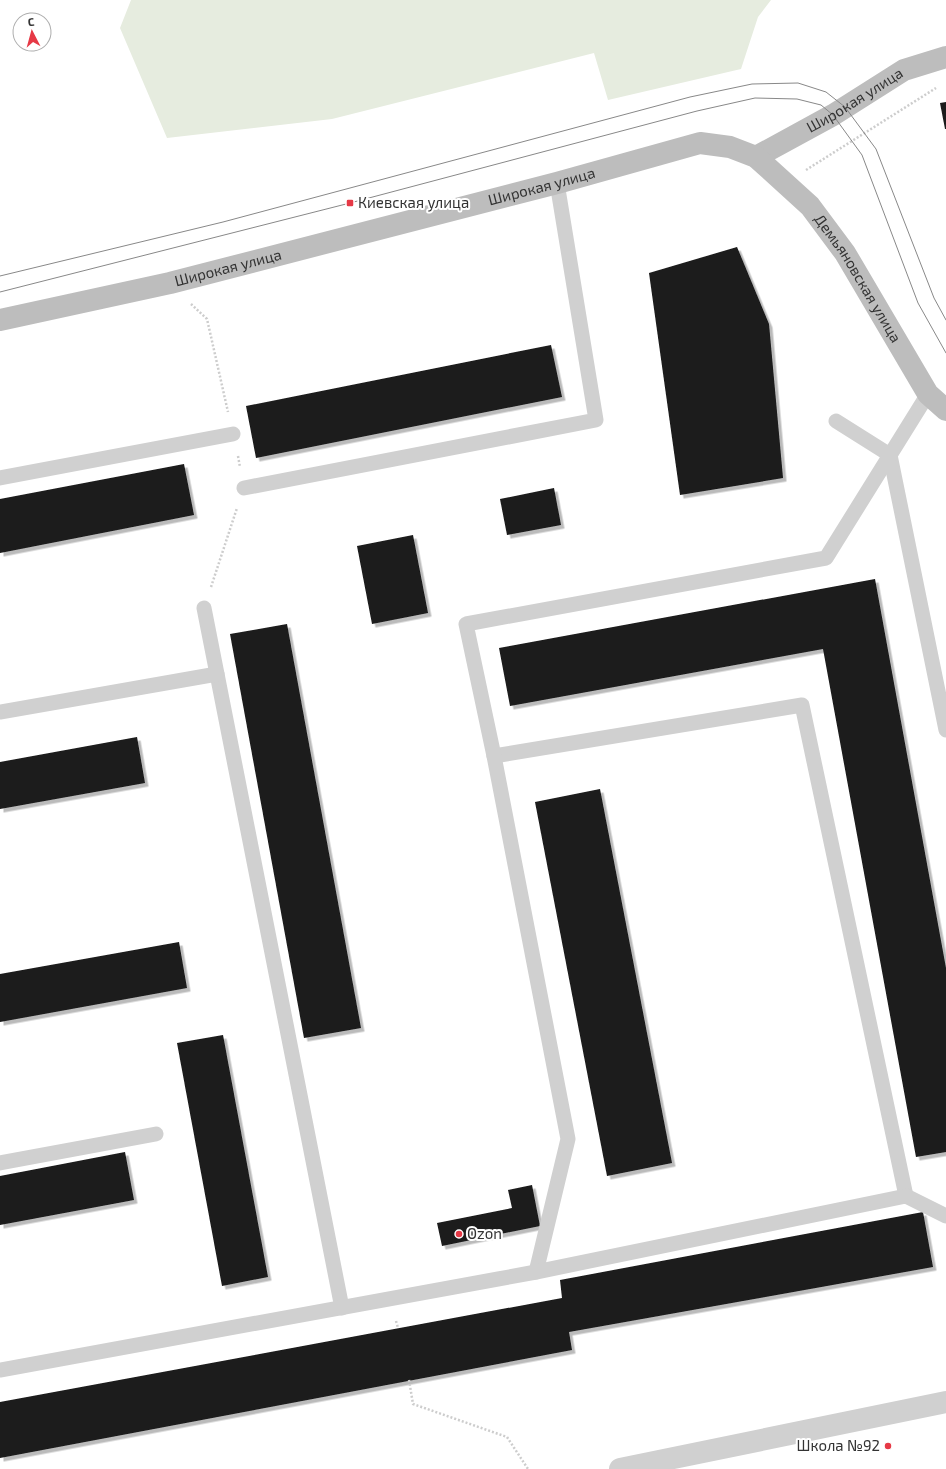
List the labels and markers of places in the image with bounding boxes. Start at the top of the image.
place label: Киевская улица [358,193,469,212]
marker: Киевская улица [345,198,355,208]
place label: Ozon [467,1224,502,1242]
marker: Ozon [454,1229,464,1239]
place label: Школа №92 [797,1436,880,1454]
marker: Школа №92 [883,1441,893,1451]

